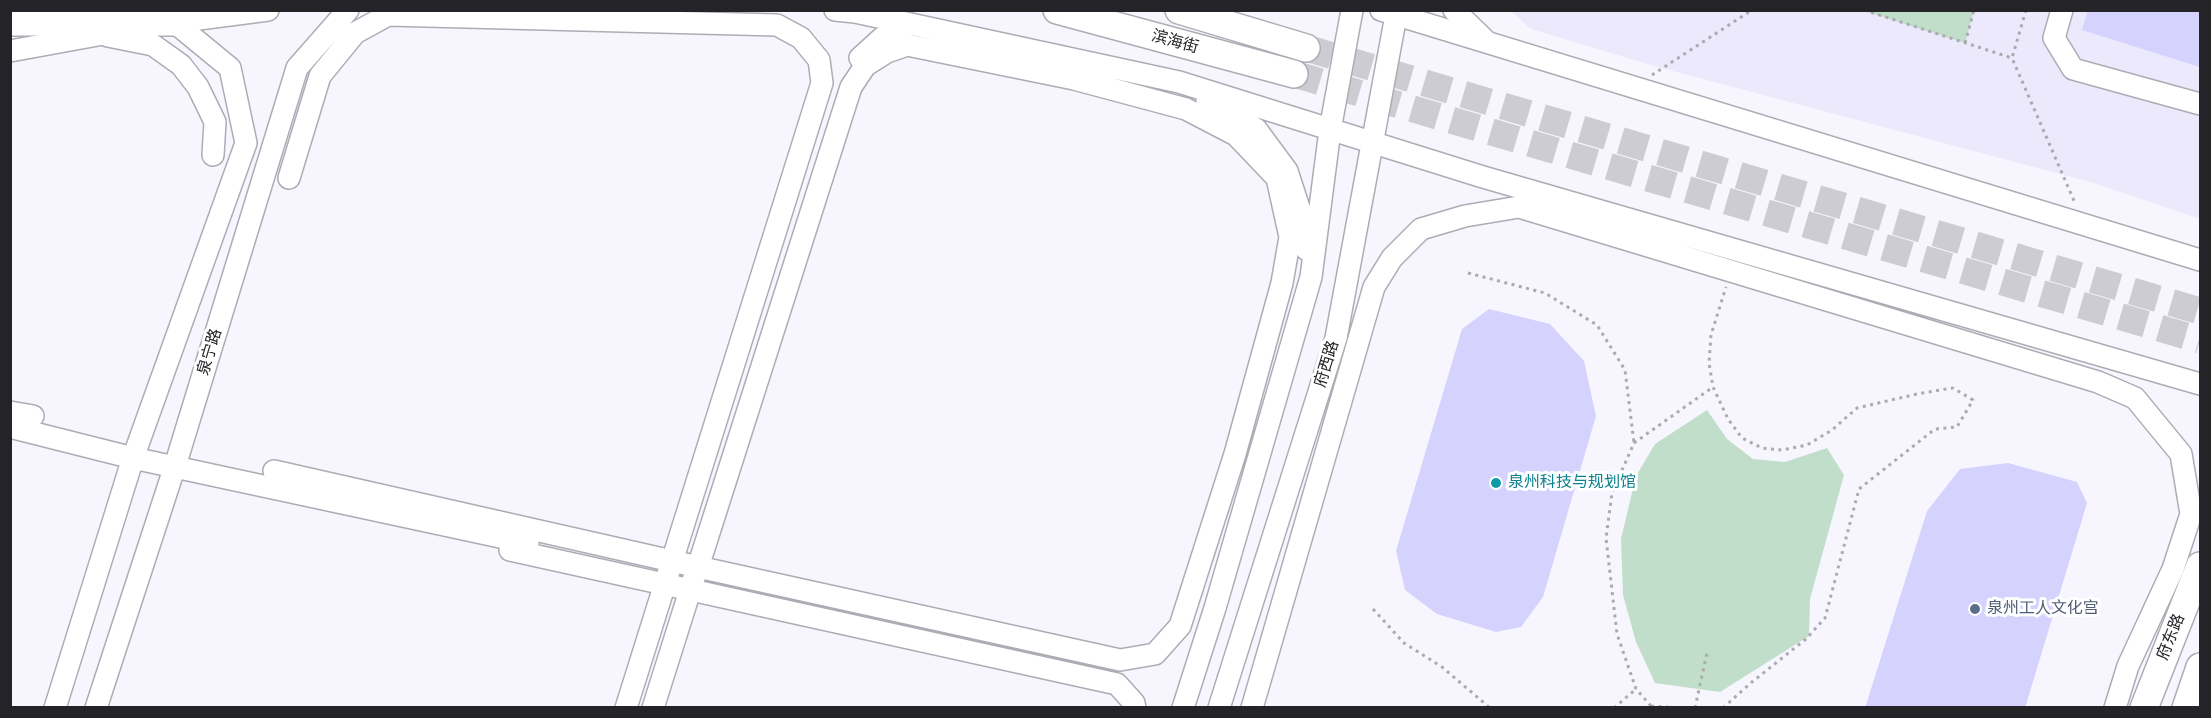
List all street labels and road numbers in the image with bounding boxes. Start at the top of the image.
street label: 滨海街 [1149,27,1201,57]
street label: 泉宁路 [194,326,226,378]
street label: 府西路 [1311,338,1343,390]
street label: 府东路 [2153,611,2189,663]

